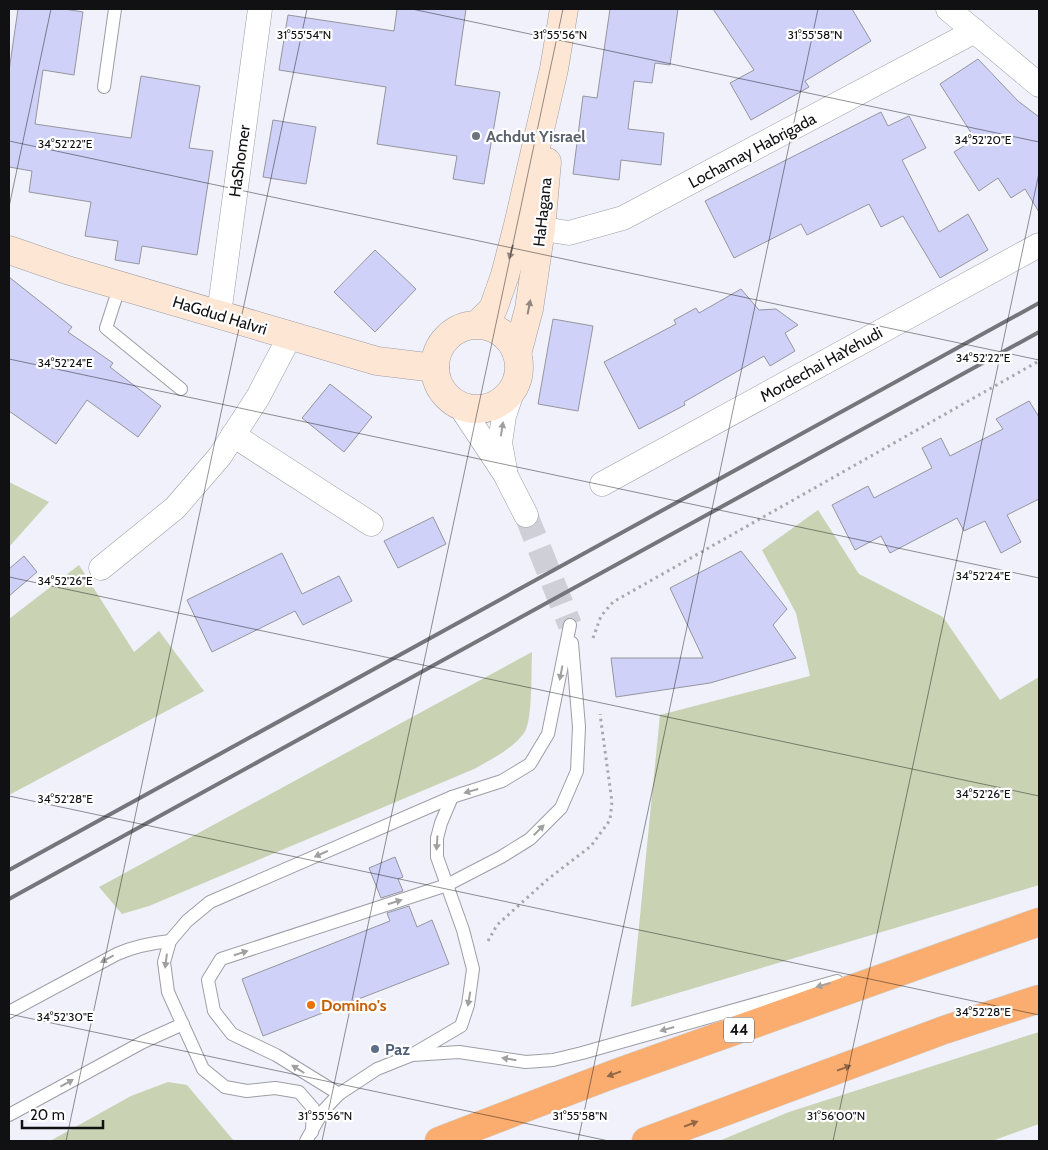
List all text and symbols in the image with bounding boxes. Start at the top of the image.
text: 31°55'54"N [277,27,331,42]
text: 31°55'56"N [533,27,587,42]
text: 31°55'58"N [787,27,843,42]
street label: Lochamay Habrigada [685,109,820,192]
street label: HaShomer [225,123,254,198]
place label: Achdut Yisrael [486,127,586,146]
marker: Achdut Yisrael [470,130,482,142]
text: 34°52'20"E [955,132,1012,147]
text: 34°52'22"E [38,136,93,151]
street label: HaHagana [529,176,556,248]
one-way arrow [507,245,515,260]
street label: HaGdud HaIvri [170,292,269,339]
one-way arrow [525,299,533,314]
street label: Mordechai HaYehudi [757,323,886,406]
text: 34°52'22"E [956,350,1011,365]
text: 34°52'24"E [37,355,93,370]
one-way arrow [499,421,507,437]
text: 34°52'24"E [955,568,1011,583]
text: 34°52'26"E [37,573,93,588]
one-way arrow [557,666,565,682]
text: 34°52'26"E [955,786,1011,801]
one-way arrow [463,788,478,796]
text: 34°52'28"E [37,791,93,806]
one-way arrow [533,824,545,836]
one-way arrow [433,835,441,851]
one-way arrow [314,850,328,858]
one-way arrow [388,898,403,906]
one-way arrow [233,948,248,956]
one-way arrow [162,953,170,969]
one-way arrow [100,955,114,963]
one-way arrow [816,981,831,989]
one-way arrow [464,992,472,1008]
place label: Domino's [321,996,387,1015]
marker: Domino's [305,999,317,1011]
text: 34°52'28"E [955,1004,1011,1019]
text: 34°52'30"E [36,1009,94,1024]
road number: 44 [724,1018,754,1042]
one-way arrow [659,1026,674,1034]
place label: Paz [385,1040,410,1059]
marker: Paz [369,1043,381,1055]
one-way arrow [501,1055,517,1063]
one-way arrow [291,1064,304,1073]
one-way arrow [836,1064,851,1071]
one-way arrow [607,1071,622,1078]
one-way arrow [60,1079,74,1087]
scale bar [22,1098,104,1130]
text: 20 m [30,1106,65,1124]
text: 31°55'56"N [298,1108,352,1123]
text: 31°55'58"N [552,1108,608,1123]
text: 31°56'00"N [807,1108,865,1123]
one-way arrow [684,1120,699,1128]

